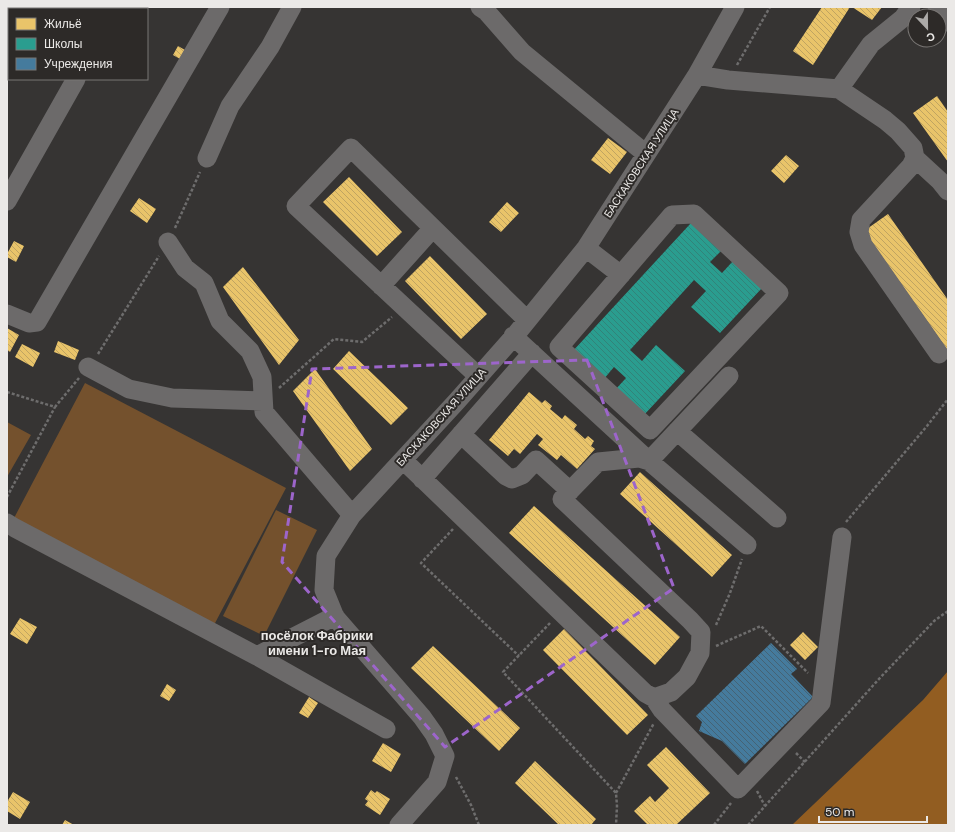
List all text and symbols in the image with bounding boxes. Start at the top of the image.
legend [8,8,148,80]
north arrow [907,8,947,48]
text: Жильё [44,16,82,32]
text: С [924,29,937,45]
text: Школы [44,36,82,52]
text: Учреждения [44,56,113,72]
street label: БАСКАКОВСКАЯ УЛИЦА [600,105,682,220]
street label: БАСКАКОВСКАЯ УЛИЦА [393,365,489,469]
district label: посёлок Фабрики имени 1-го Мая [261,627,373,659]
scale bar [819,798,927,824]
text: 50 m [825,804,854,820]

